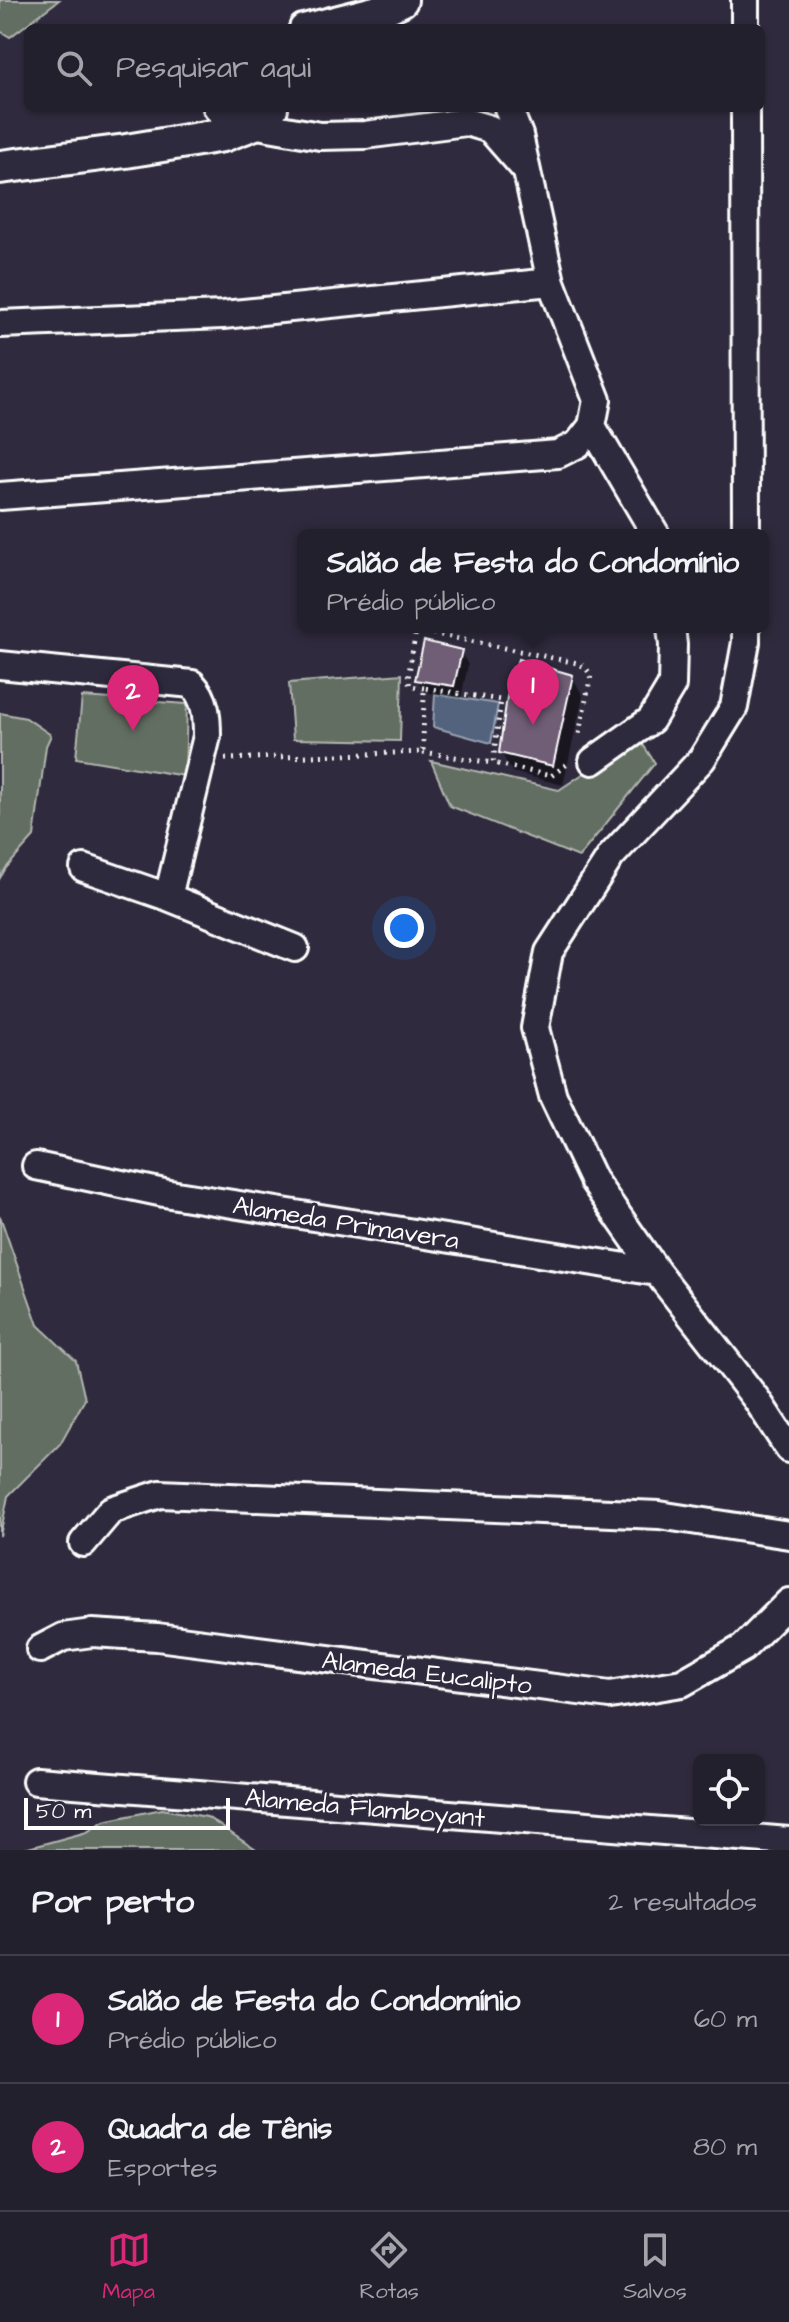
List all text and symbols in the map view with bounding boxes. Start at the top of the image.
search box [24,24,765,112]
icon: search [52,46,96,90]
text: Pesquisar aqui [116,47,311,89]
popup [297,529,769,633]
text: Salão de Festa do Condomínio [327,542,739,584]
text: Prédio público [327,584,495,620]
pin: 1 [507,659,559,725]
pin: 2 [107,665,159,731]
your location [384,908,424,948]
street label: Alameda Primavera [230,1187,462,1259]
street label: Alameda Eucalipto [320,1642,534,1704]
map controls [693,1754,765,1826]
button: locate [693,1754,765,1826]
street label: Alameda Flamboyant [243,1780,487,1838]
scale bar [24,1794,230,1830]
text: 50 m [36,1796,91,1827]
text: Por perto [32,1878,194,1926]
text: 2 resultados [608,1884,757,1920]
text: Salão de Festa do Condomínio [108,1980,520,2022]
text: 1 [56,2001,60,2037]
text: 60 m [694,2001,757,2037]
text: Prédio público [108,2022,277,2058]
text: Quadra de Tênis [108,2108,332,2150]
text: 2 [51,2129,65,2165]
text: 80 m [693,2129,757,2165]
text: Esportes [108,2150,218,2186]
tab: Mapa [102,2228,155,2307]
tab: Rotas [360,2228,419,2307]
tab: Salvos [623,2228,687,2307]

